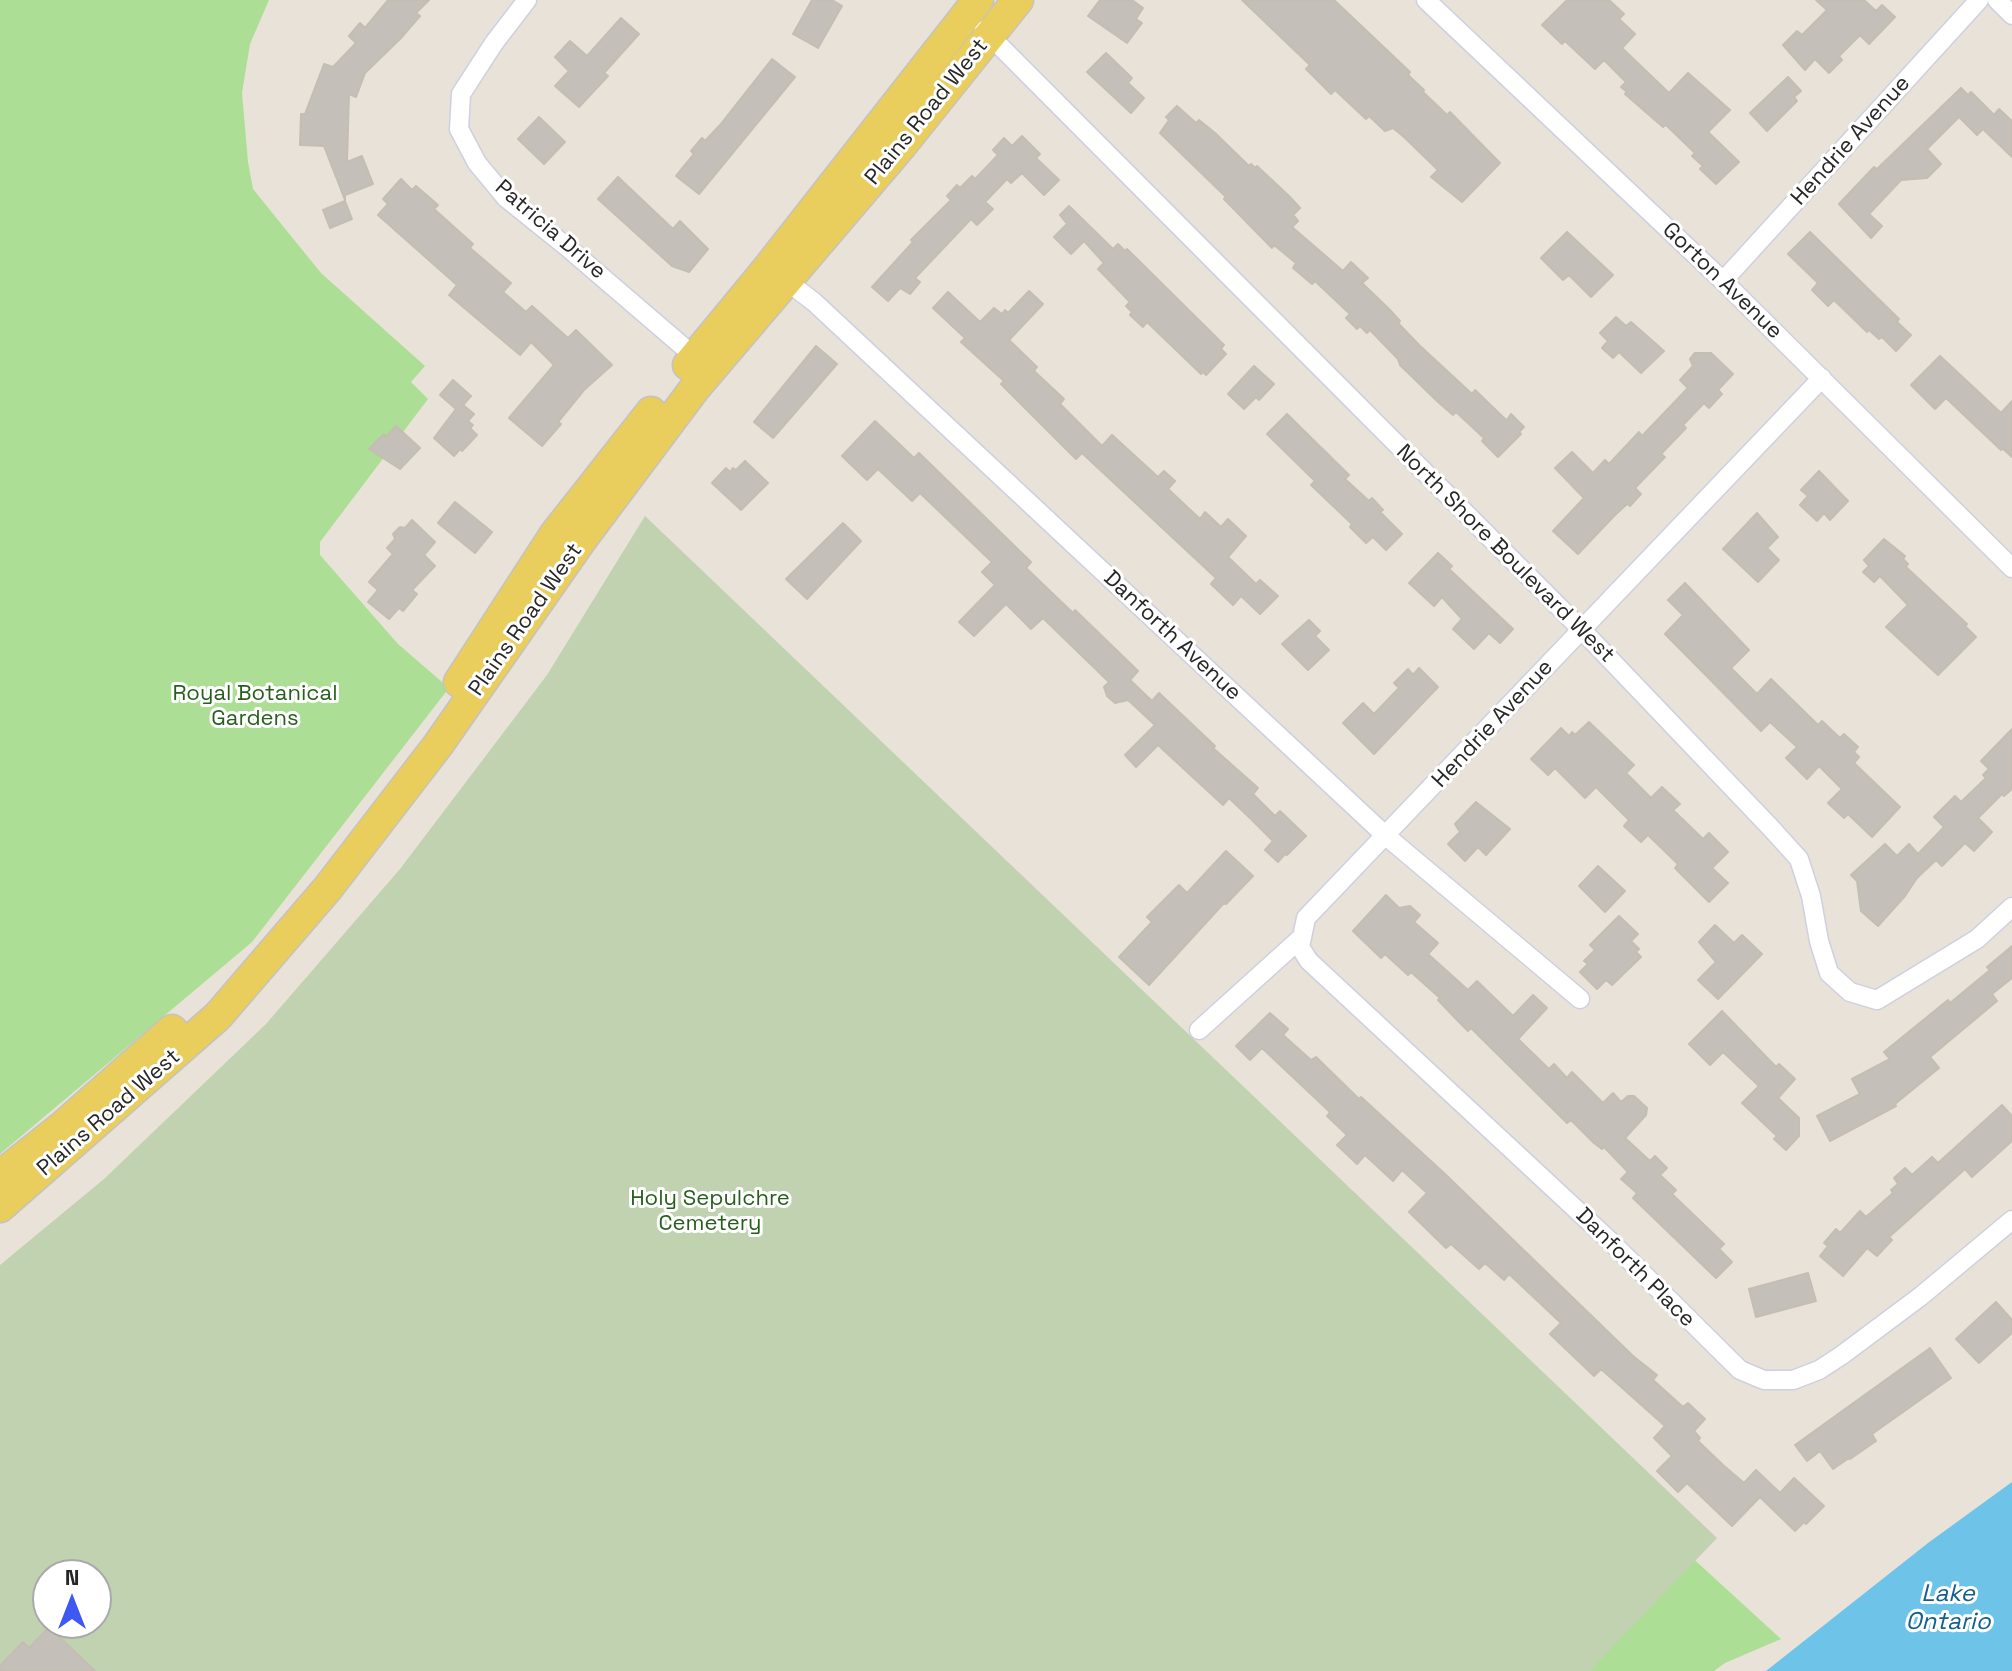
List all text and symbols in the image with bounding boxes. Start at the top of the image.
street label: Plains Road West [860,34,994,190]
street label: Hendrie Avenue [1786,71,1916,211]
street label: Patricia Drive [489,175,611,285]
street label: Gorton Avenue [1657,217,1787,345]
street label: North Shore Boulevard West [1390,439,1620,669]
street label: Plains Road West [463,539,589,701]
street label: Danforth Avenue [1098,565,1246,707]
street label: Hendrie Avenue [1427,655,1559,793]
park label: Royal Botanical Gardens [172,681,338,732]
street label: Plains Road West [32,1044,186,1182]
park label: Holy Sepulchre Cemetery [630,1186,790,1238]
street label: Danforth Place [1570,1203,1700,1333]
north arrow [32,1559,112,1639]
text: N [65,1563,79,1591]
water label: Lake Ontario [1906,1580,1990,1636]

